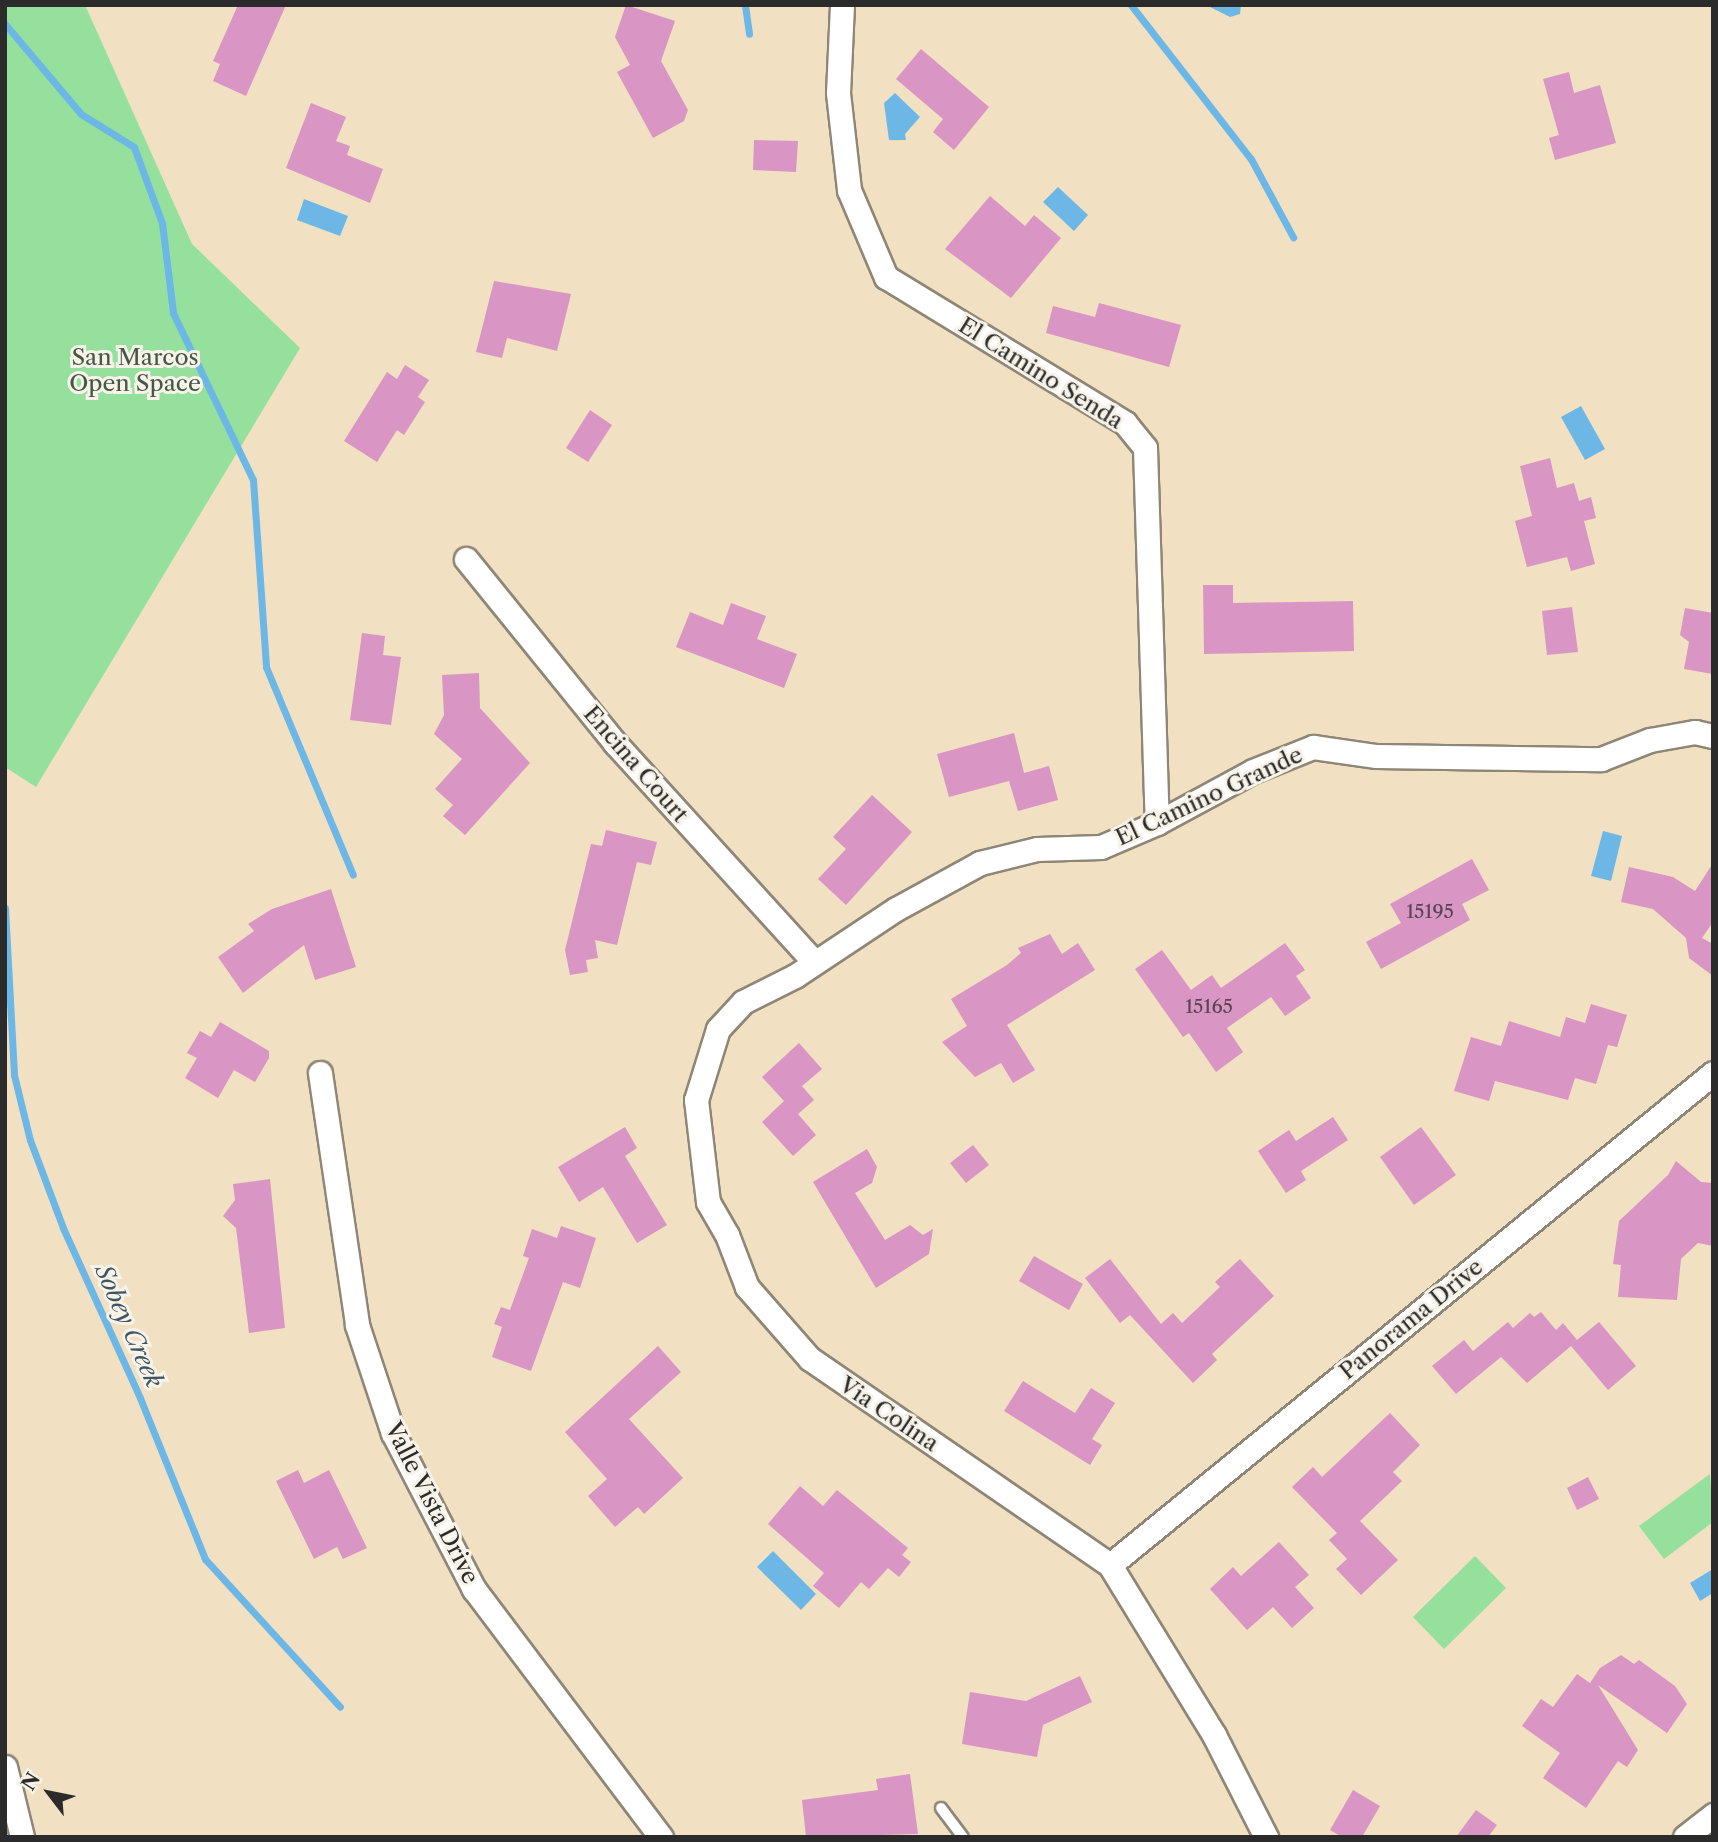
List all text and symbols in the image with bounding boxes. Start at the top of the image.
street label: El Camino Senda [954,311,1128,435]
park label: San Marcos Open Space [69,343,201,397]
street label: Encina Court [578,700,694,828]
street label: El Camino Grande [1111,741,1307,851]
house number: 15195 [1406,901,1454,923]
house number: 15165 [1185,996,1233,1018]
street label: Panorama Drive [1334,1253,1488,1385]
water label: Sobey Creek [89,1260,169,1392]
street label: Via Colina [834,1371,944,1457]
street label: Valle Vista Drive [379,1417,485,1589]
north arrow [14,1758,84,1828]
text: N [17,1769,45,1795]

